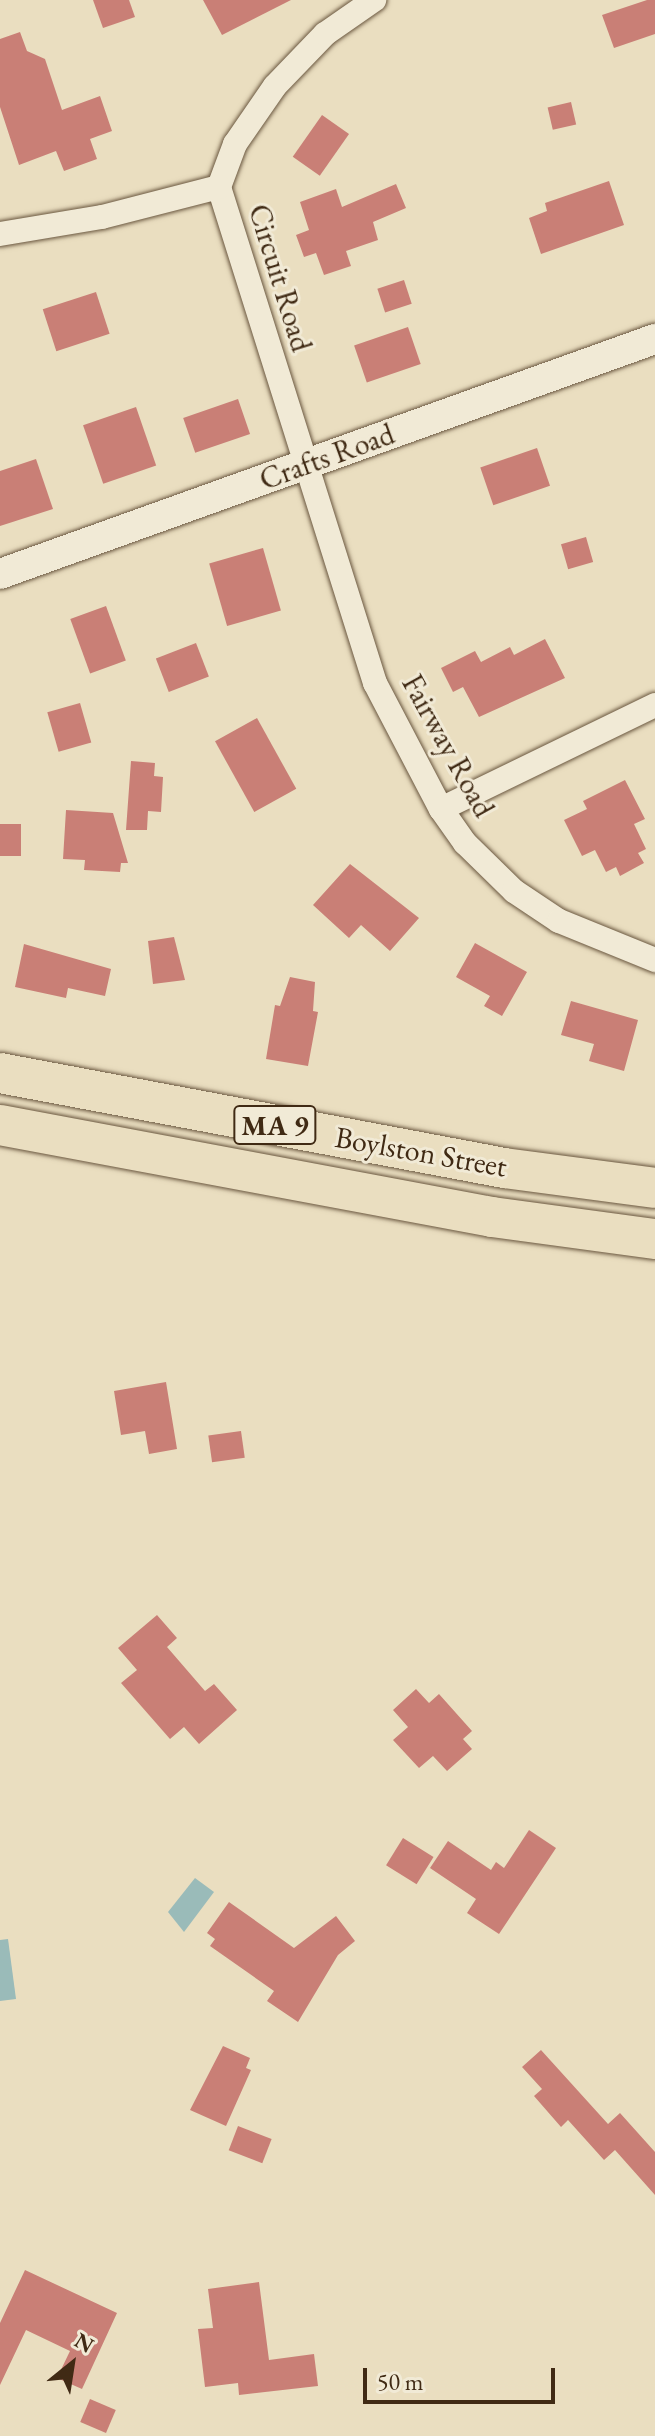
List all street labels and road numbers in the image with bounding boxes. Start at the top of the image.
street label: Circuit Road [241,200,319,356]
street label: Crafts Road [255,416,399,498]
street label: Fairway Road [394,668,502,824]
road number: MA 9 [233,1101,317,1149]
street label: Boylston Street [332,1119,510,1185]

